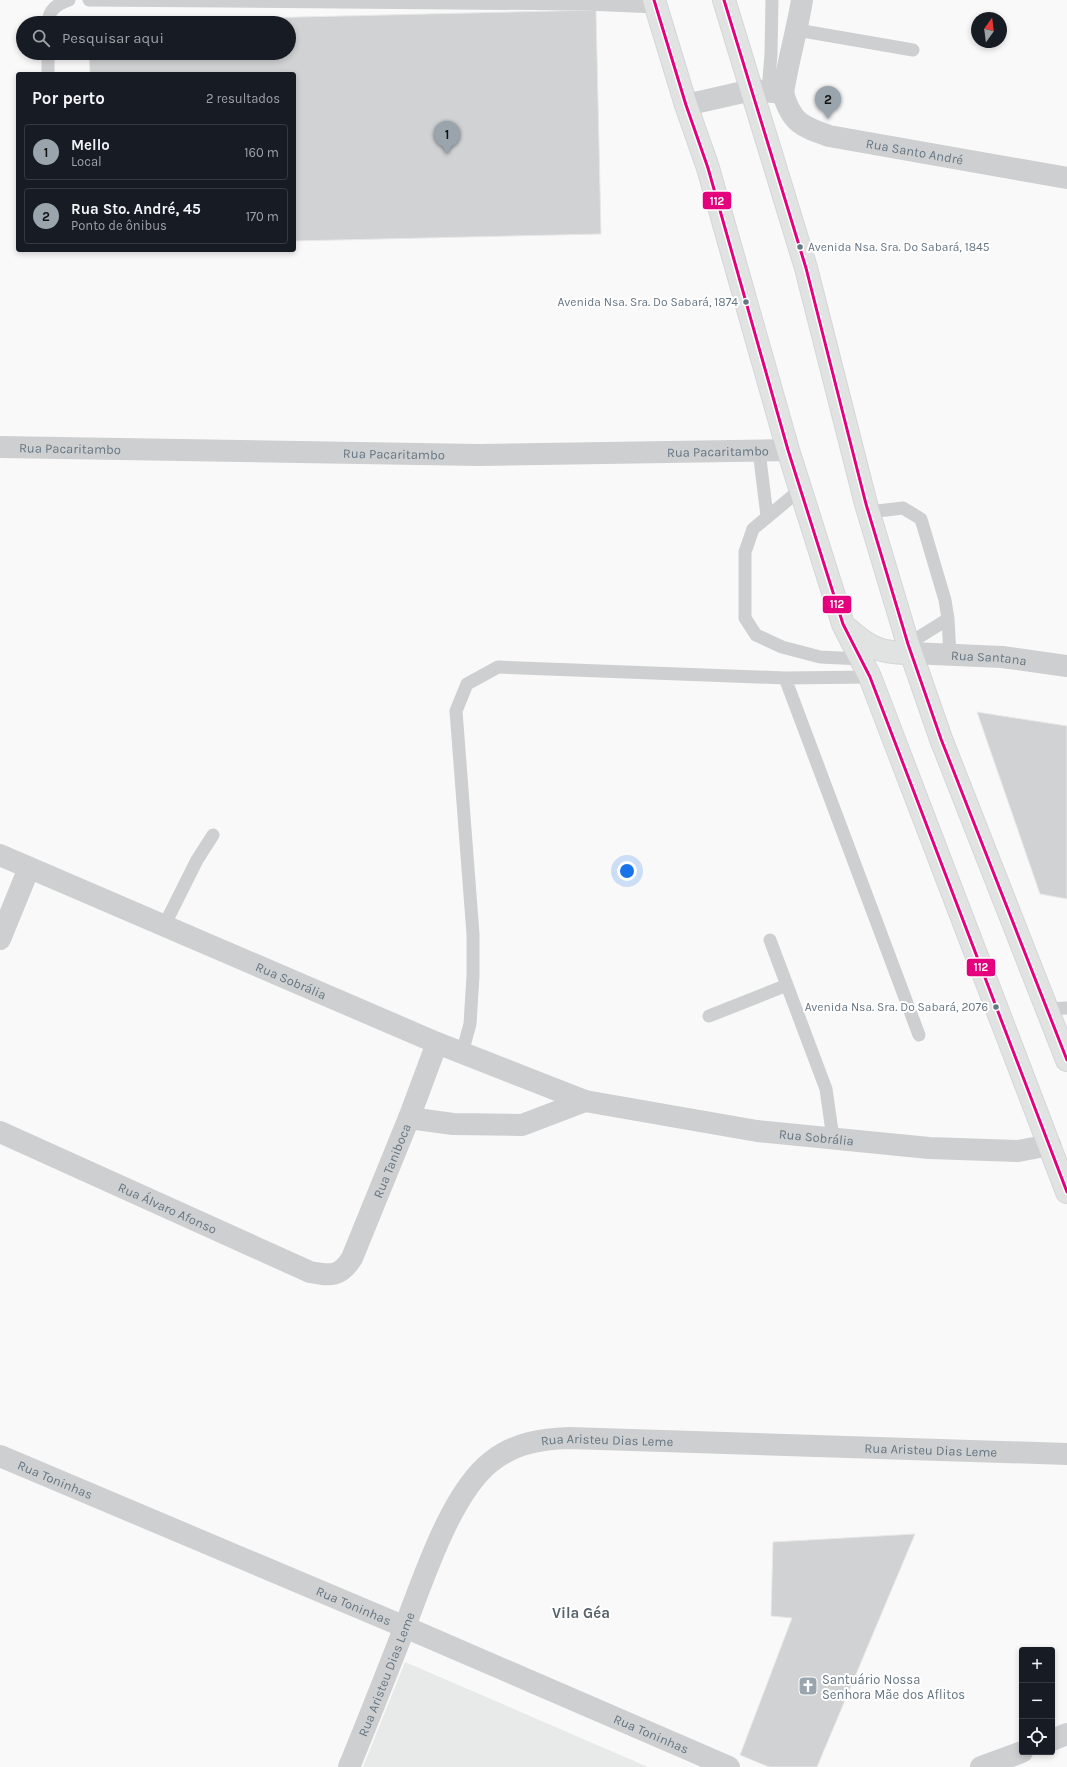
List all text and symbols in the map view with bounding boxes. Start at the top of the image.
north arrow [971,12,1007,48]
search box [16,16,296,60]
icon: search [30,27,52,49]
text: Pesquisar aqui [62,29,164,47]
pin: 2 [815,86,841,119]
text: Por perto [32,88,105,108]
text: 2 resultados [206,91,280,106]
pin: 1 [434,121,460,154]
street label: Rua Santo André [865,135,965,167]
text: Mello [71,136,110,154]
text: 1 [44,145,48,160]
text: 160 m [244,145,279,160]
text: Local [71,154,102,169]
line badge: 112 [702,191,732,210]
text: 112 [710,195,725,208]
text: Rua Sto. André, 45 [71,200,201,218]
text: 2 [42,209,50,224]
text: 170 m [246,209,279,224]
text: Ponto de ônibus [71,218,167,233]
place label: Avenida Nsa. Sra. Do Sabará, 1845 [808,240,990,254]
marker: Avenida Nsa. Sra. Do Sabará, 1845 [795,242,805,252]
place label: Avenida Nsa. Sra. Do Sabará, 1874 [558,295,738,309]
marker: Avenida Nsa. Sra. Do Sabará, 1874 [741,297,751,307]
street label: Rua Pacaritambo [19,440,121,457]
street label: Rua Pacaritambo [667,443,769,459]
street label: Rua Pacaritambo [343,445,445,462]
line badge: 112 [822,595,852,614]
text: 112 [830,598,845,611]
street label: Rua Santana [951,647,1028,668]
your location [617,861,637,881]
street label: Rua Sobrália [254,958,329,1002]
line badge: 112 [966,958,996,977]
text: 112 [974,961,989,974]
place label: Avenida Nsa. Sra. Do Sabará, 2076 [805,1000,988,1014]
marker: Avenida Nsa. Sra. Do Sabará, 2076 [991,1002,1001,1012]
street label: Rua Taniboca [370,1121,414,1200]
street label: Rua Sobrália [778,1126,855,1148]
street label: Rua Álvaro Afonso [116,1179,219,1236]
street label: Rua Aristeu Dias Leme [540,1430,674,1449]
street label: Rua Aristeu Dias Leme [864,1440,998,1459]
street label: Rua Toninhas [15,1457,95,1502]
street label: Rua Toninhas [314,1583,394,1628]
district label: Vila Géa [552,1604,610,1622]
street label: Rua Aristeu Dias Leme [355,1609,417,1739]
map controls [1019,1647,1055,1755]
button: + [1019,1647,1055,1683]
place label: Santuário Nossa Senhora Mãe dos Aflitos [822,1672,965,1702]
church icon: Santuário Nossa Senhora Mãe dos Aflitos [797,1675,819,1697]
button: − [1019,1683,1055,1719]
street label: Rua Toninhas [612,1711,691,1756]
button: locate [1019,1719,1055,1755]

